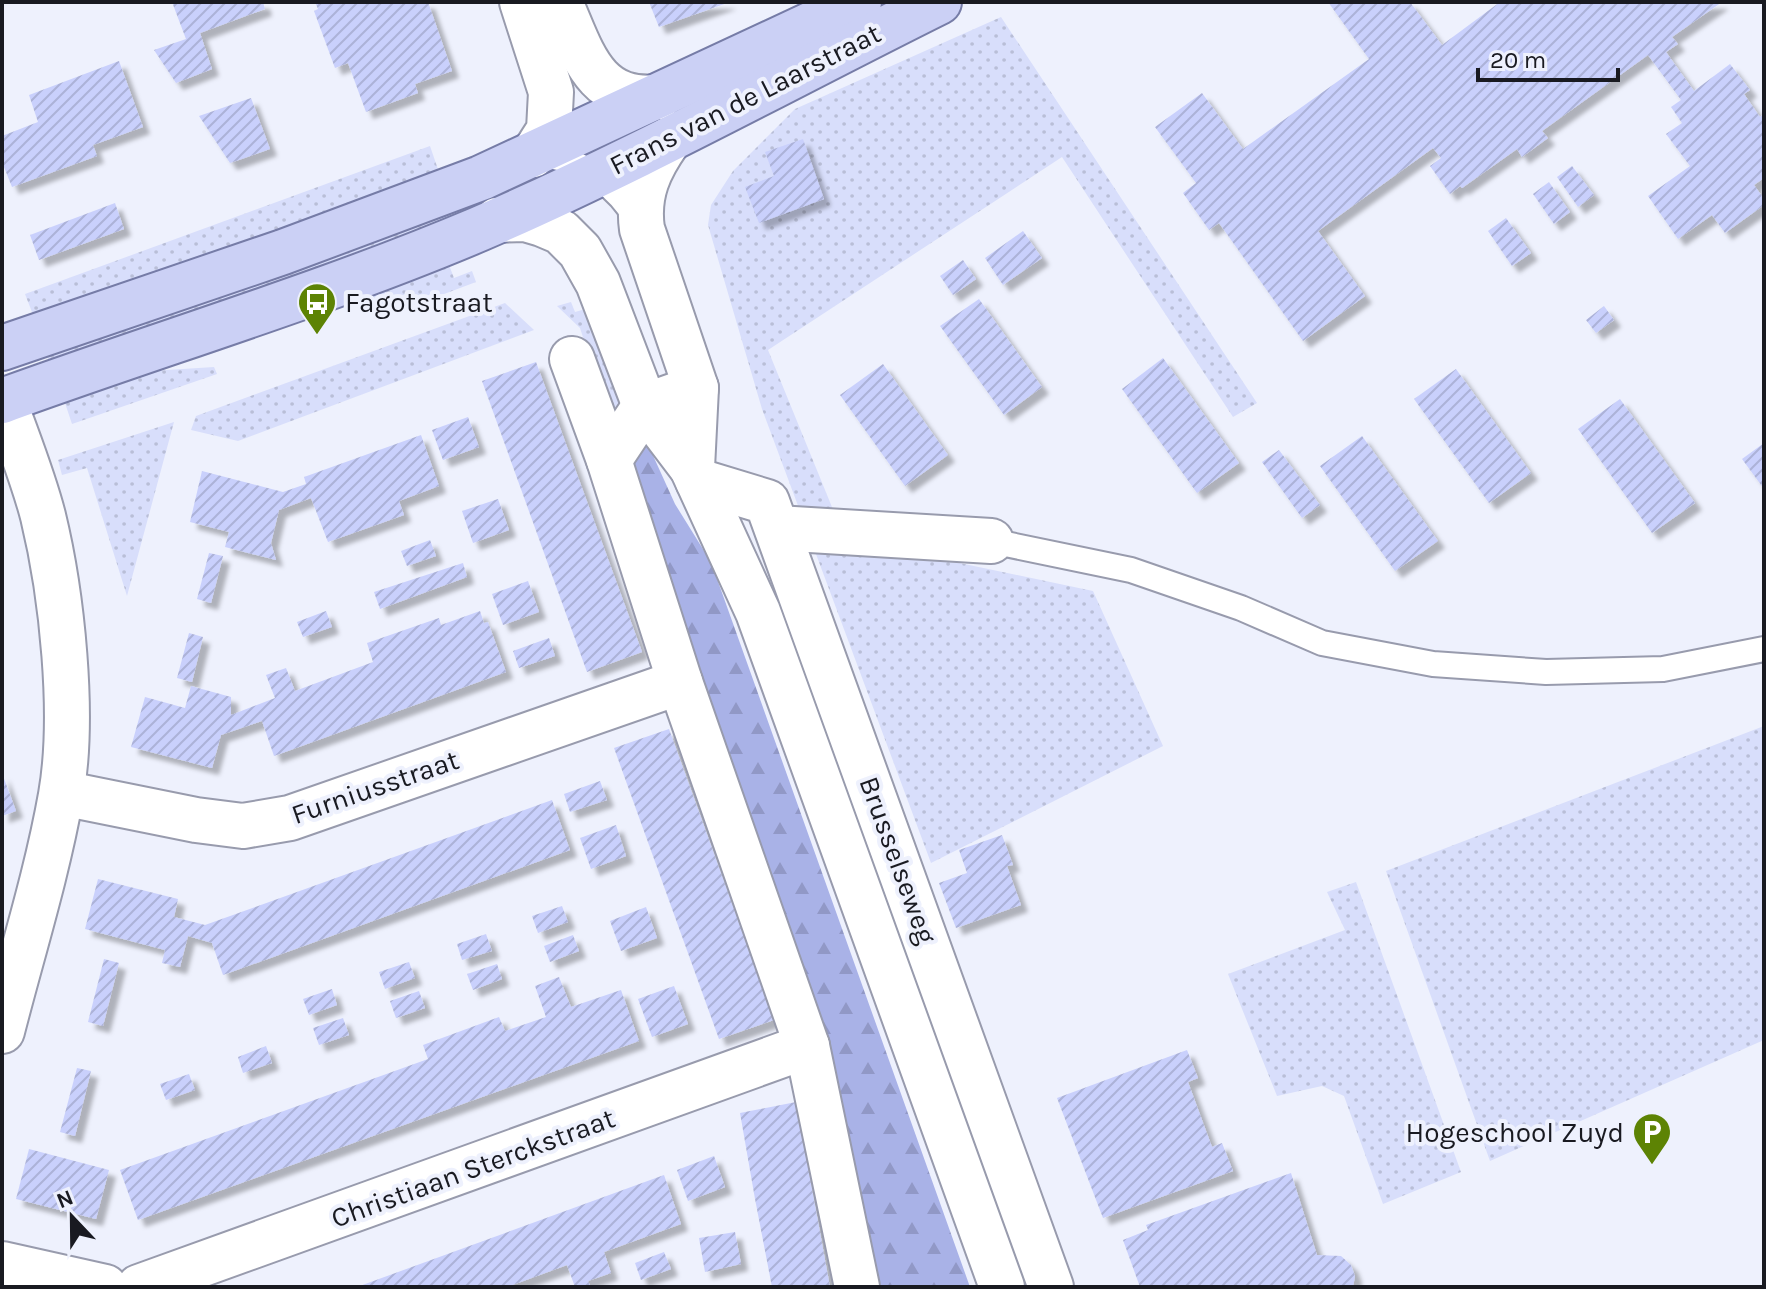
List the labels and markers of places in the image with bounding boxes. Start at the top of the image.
bus stop icon: Fagotstraat [296,281,338,336]
place label: Fagotstraat [345,286,493,319]
parking icon: Hogeschool Zuyd [1631,1111,1673,1166]
place label: Hogeschool Zuyd [1406,1116,1624,1149]

